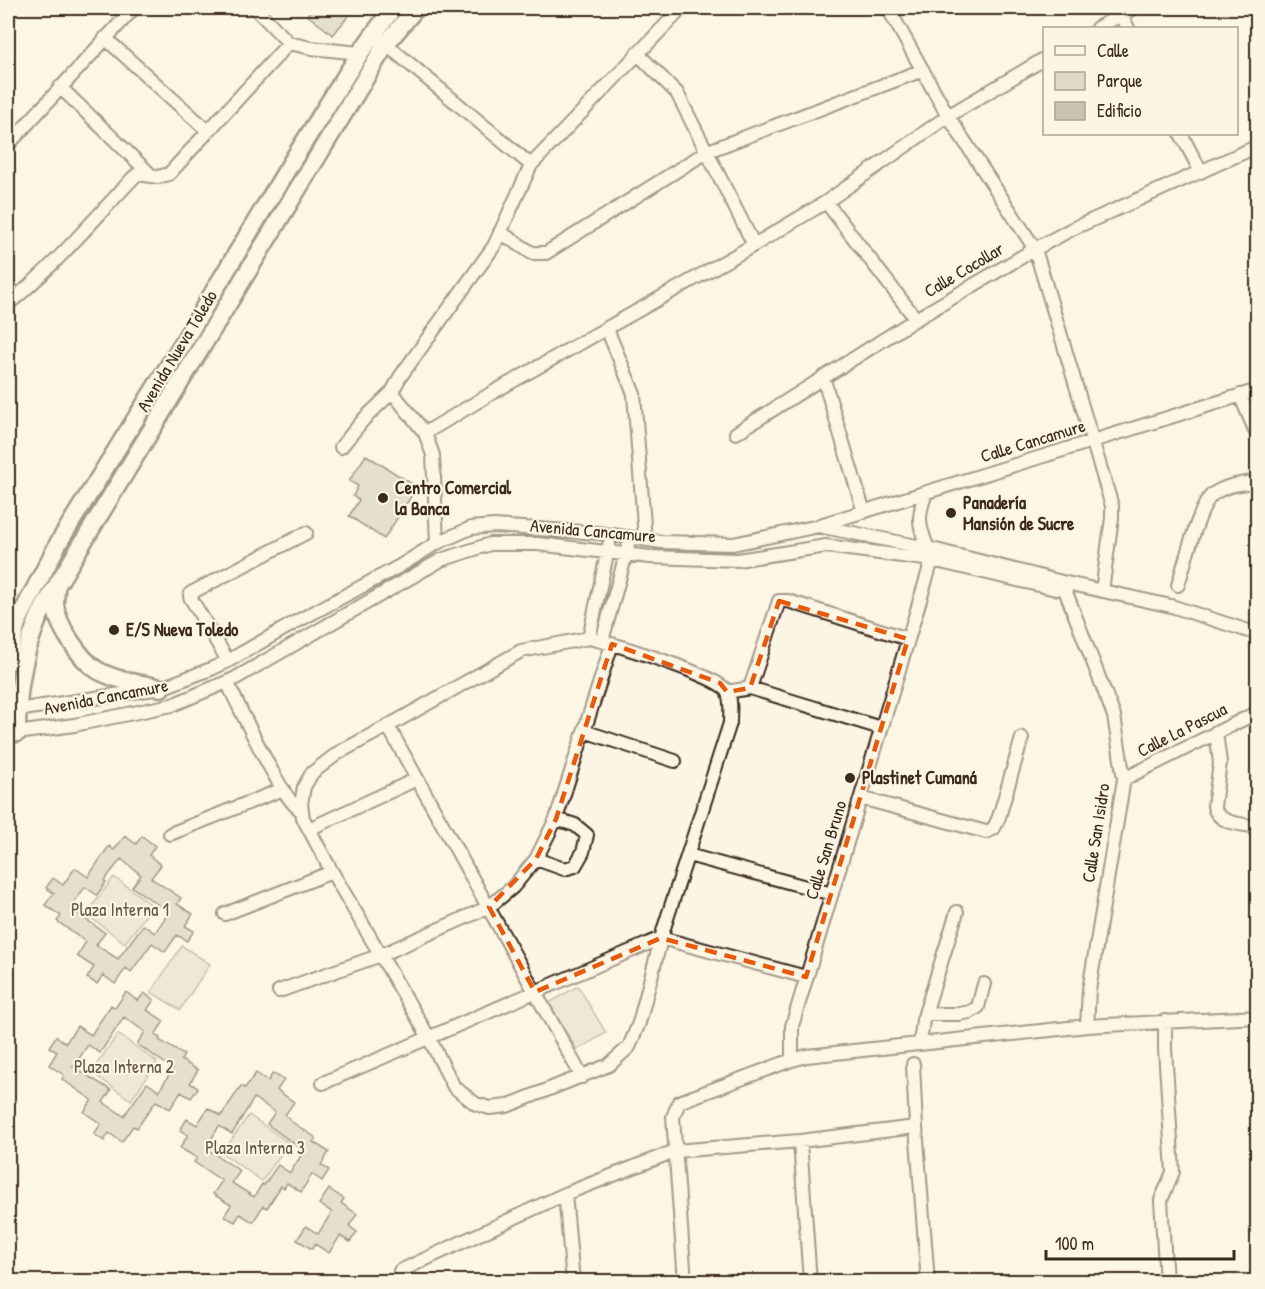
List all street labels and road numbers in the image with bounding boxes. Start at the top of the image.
street label: Calle Cocollar [919,236,1008,303]
street label: Avenida Nueva Toledo [130,285,223,416]
street label: Calle Cancamure [977,413,1088,468]
street label: Avenida Cancamure [529,513,657,548]
street label: Avenida Cancamure [42,672,170,721]
street label: Calle La Pascua [1133,696,1231,763]
street label: Calle San Isidro [1075,782,1116,884]
street label: Calle San Bruno [799,797,852,902]

